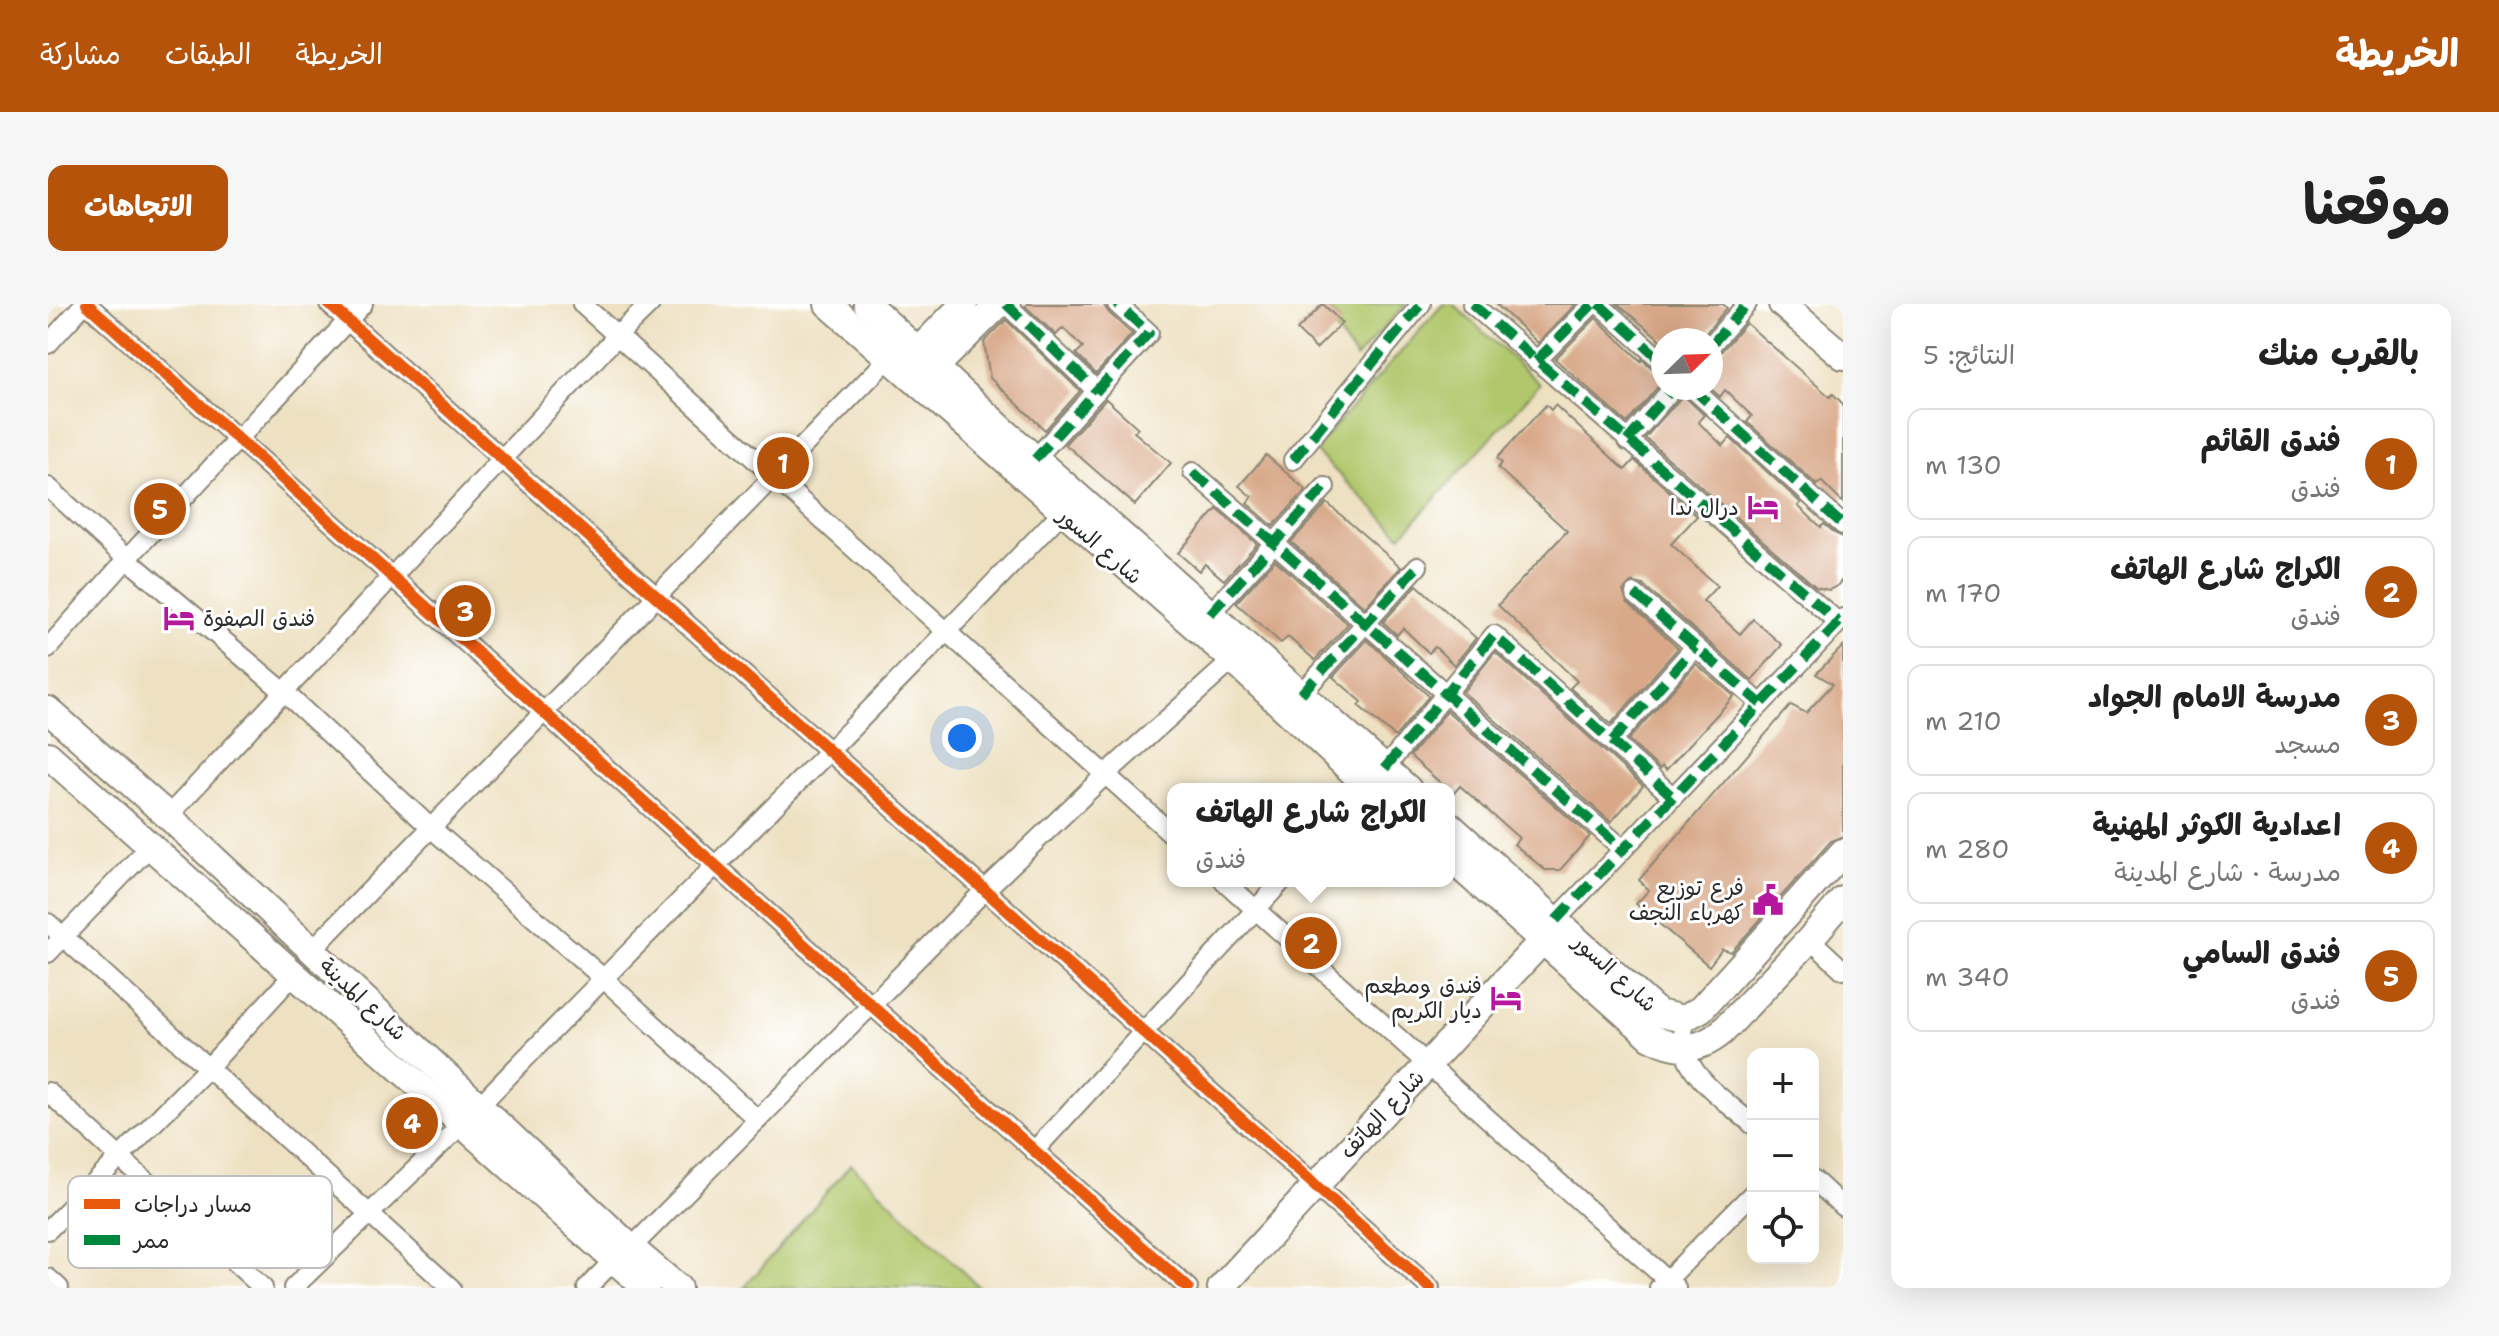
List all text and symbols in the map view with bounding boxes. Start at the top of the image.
text: الخريطة [2335,28,2459,79]
text: مشاركة [40,35,121,73]
text: الطبقات [165,35,251,73]
text: الخريطة [295,35,383,73]
button: الاتجاهات [48,165,228,251]
text: موقعنا [2303,167,2451,242]
north arrow [1651,328,1723,400]
text: بالقرب منك [2258,330,2419,376]
text: النتائج: 5 [1923,337,2015,372]
text: فندق القائم [2201,420,2341,461]
pin: 1 [757,433,809,493]
text: 130 m [1925,447,2002,482]
text: 1 [2385,447,2397,482]
text: فندق [2290,470,2341,505]
pin: 5 [134,479,186,539]
hotel icon: درال ندا [1746,490,1780,524]
place label: درال ندا [1670,493,1739,522]
street label: شارع السور [1049,500,1148,592]
text: الكراج شارع الهاتف [2110,548,2341,589]
text: 170 m [1925,575,2002,610]
text: 2 [2382,575,2400,610]
pin: 3 [439,581,491,641]
text: فندق [2290,598,2341,633]
hotel icon: فندق الصفوة [162,601,196,635]
place label: فندق الصفوة [203,604,315,633]
text: مدرسة الامام الجواد [2088,676,2341,717]
text: 210 m [1925,703,2002,738]
text: 3 [2382,703,2400,738]
your location [942,718,982,758]
text: مسجد [2274,726,2341,761]
popup [1167,783,1455,887]
text: الكراج شارع الهاتف [1196,791,1426,832]
text: اعدادية الكوثر المهنية [2092,804,2341,845]
text: 280 m [1925,831,2010,866]
text: 4 [2382,831,2400,866]
text: فندق [1196,841,1246,876]
text: مدرسة · شارع المدينة [2114,854,2341,889]
place label: فرع توزيع كهرباء النجف [1629,873,1744,927]
public building icon: فرع توزيع كهرباء النجف [1751,883,1785,917]
pin: 2 [1285,913,1337,973]
street label: شارع السور [1565,926,1663,1019]
text: فندق السامي [2182,932,2341,973]
street label: شارع المدينة [312,951,413,1048]
text: 340 m [1925,959,2010,994]
text: 5 [2383,959,2399,994]
place label: فندق ومطعم ديار الكريم [1364,971,1482,1027]
hotel icon: فندق ومطعم ديار الكريم [1489,981,1523,1015]
text: فندق [2290,982,2341,1017]
map controls [1747,1048,1819,1264]
button: + [1747,1048,1819,1120]
street label: شارع الهاتف [1333,1063,1431,1165]
pin: 4 [386,1093,438,1153]
button: − [1747,1120,1819,1192]
legend [68,1176,332,1268]
text: مسار دراجات [134,1190,252,1219]
button: locate [1747,1192,1819,1264]
text: ممر [132,1226,170,1255]

